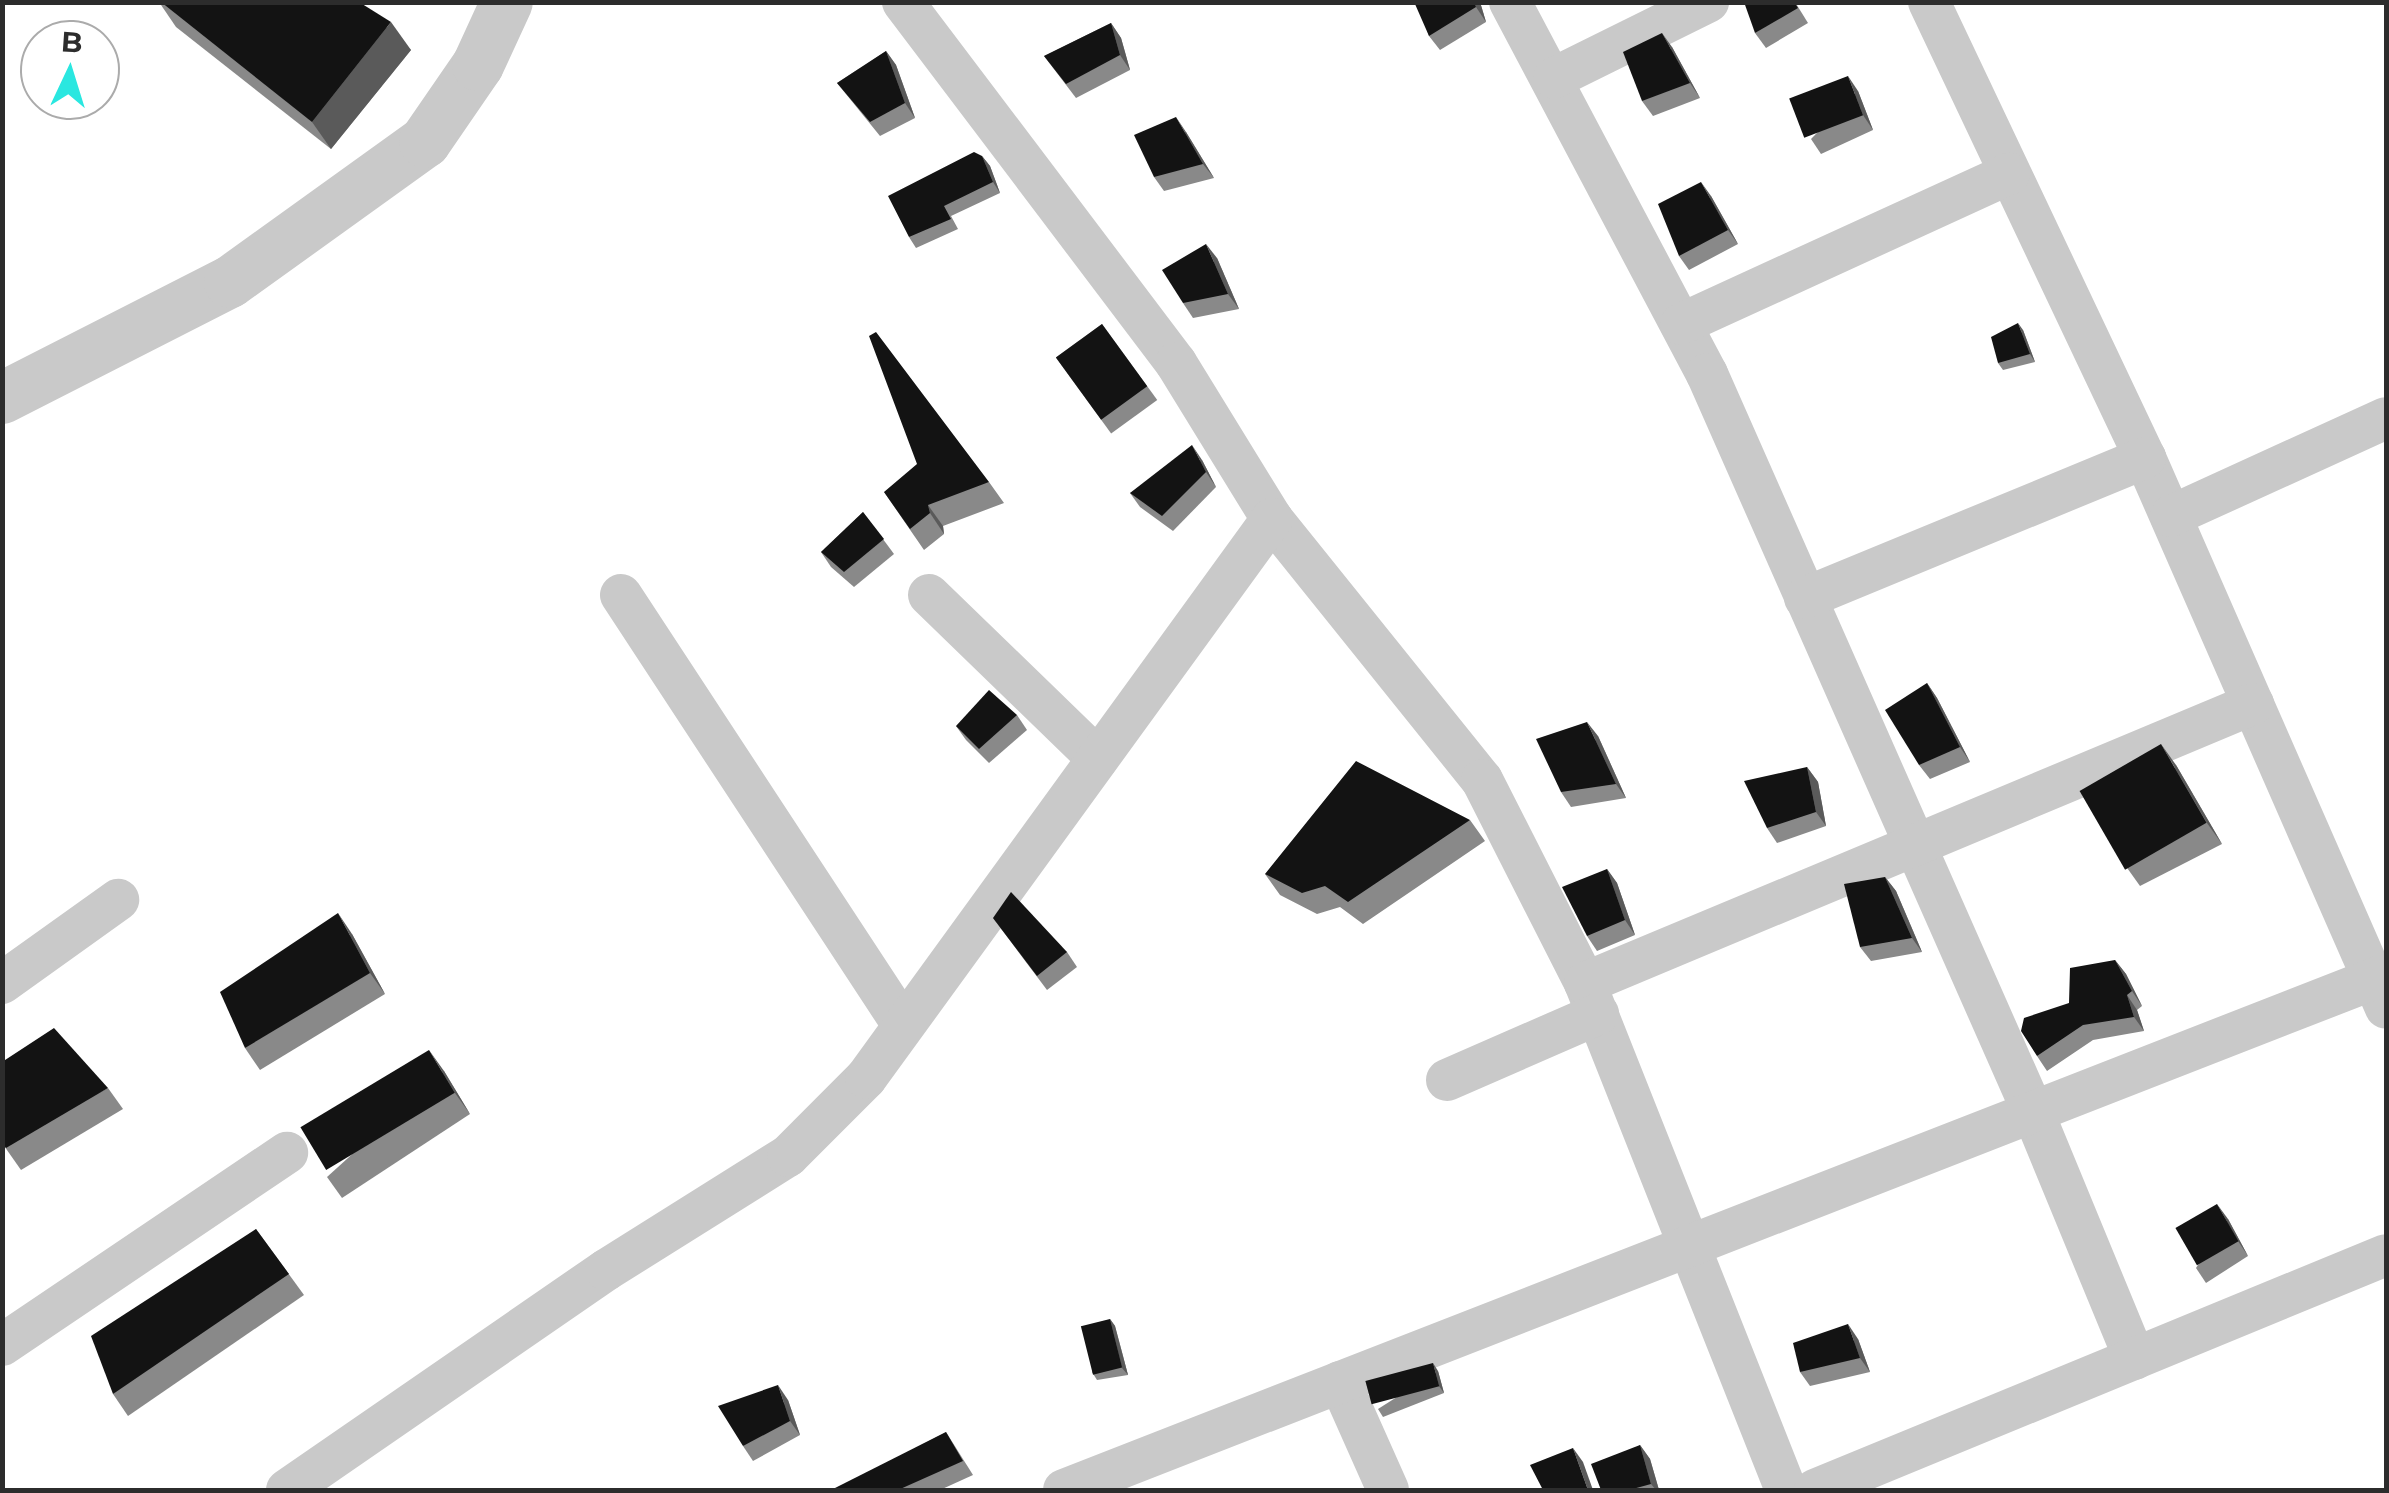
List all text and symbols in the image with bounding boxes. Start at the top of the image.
north arrow [20,20,120,120]
text: B [60,24,84,60]

